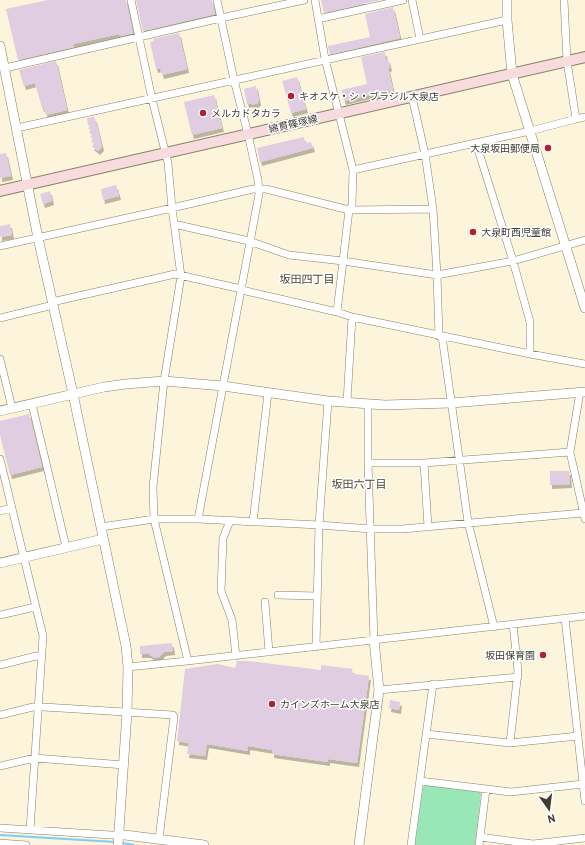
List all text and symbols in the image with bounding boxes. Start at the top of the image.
place label: キオスケ・シ・ブラジル大泉店 [299,90,439,103]
marker: キオスケ・シ・ブラジル大泉店 [286,91,296,101]
place label: メルカドタカラ [211,107,281,120]
marker: メルカドタカラ [198,108,208,118]
street label: 綿貫篠塚線 [267,112,319,136]
place label: 大泉坂田郵便局 [470,142,540,155]
marker: 大泉坂田郵便局 [543,143,553,153]
place label: 大泉町西児童館 [481,226,551,239]
marker: 大泉町西児童館 [468,227,478,237]
district label: 坂田四丁目 [280,272,335,286]
district label: 坂田六丁目 [332,477,387,491]
place label: 坂田保育園 [485,649,535,662]
marker: 坂田保育園 [538,650,548,660]
place label: カインズホーム大泉店 [280,698,380,711]
marker: カインズホーム大泉店 [267,699,277,709]
north arrow [529,789,569,829]
text: N [546,811,557,826]

